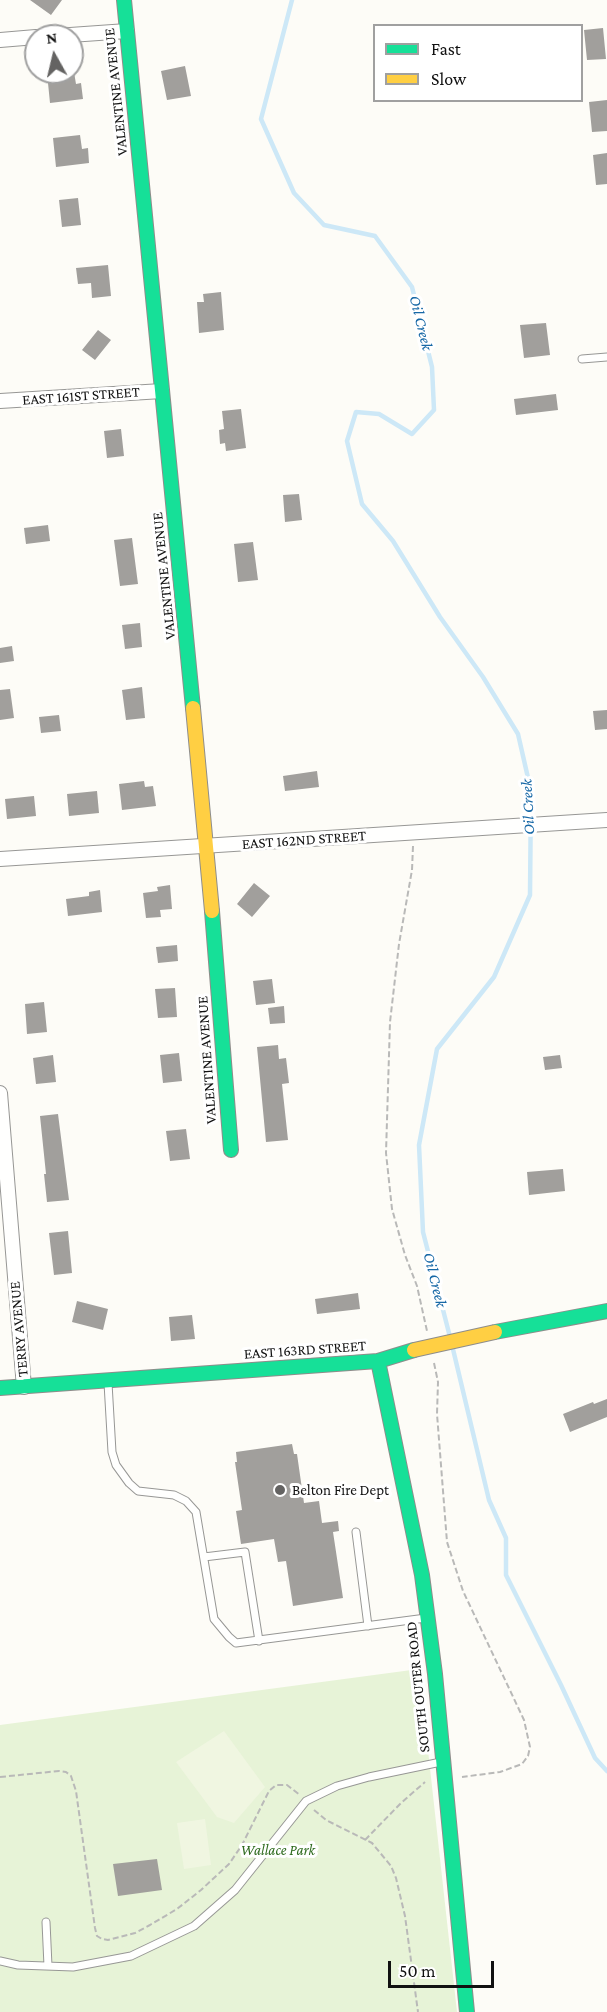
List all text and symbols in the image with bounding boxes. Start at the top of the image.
north arrow [24,24,84,84]
legend [373,24,583,102]
street label: VALENTINE AVENUE [100,27,132,157]
text: N [45,28,58,47]
text: Fast [431,39,461,59]
text: Slow [431,69,466,89]
water label: Oil Creek [405,294,437,352]
street label: EAST 161ST STREET [22,383,140,409]
street label: VALENTINE AVENUE [148,511,180,641]
water label: Oil Creek [517,779,539,835]
street label: EAST 162ND STREET [241,827,367,853]
street label: VALENTINE AVENUE [194,995,220,1125]
water label: Oil Creek [419,1251,451,1309]
street label: TERRY AVENUE [6,1280,32,1378]
street label: EAST 163RD STREET [243,1337,367,1363]
place label: Belton Fire Dept [292,1481,389,1499]
marker: Belton Fire Dept [273,1483,287,1497]
street label: SOUTH OUTER ROAD [402,1621,434,1753]
park label: Wallace Park [241,1841,315,1859]
scale bar [391,1949,498,1987]
text: 50 m [399,1961,436,1981]

